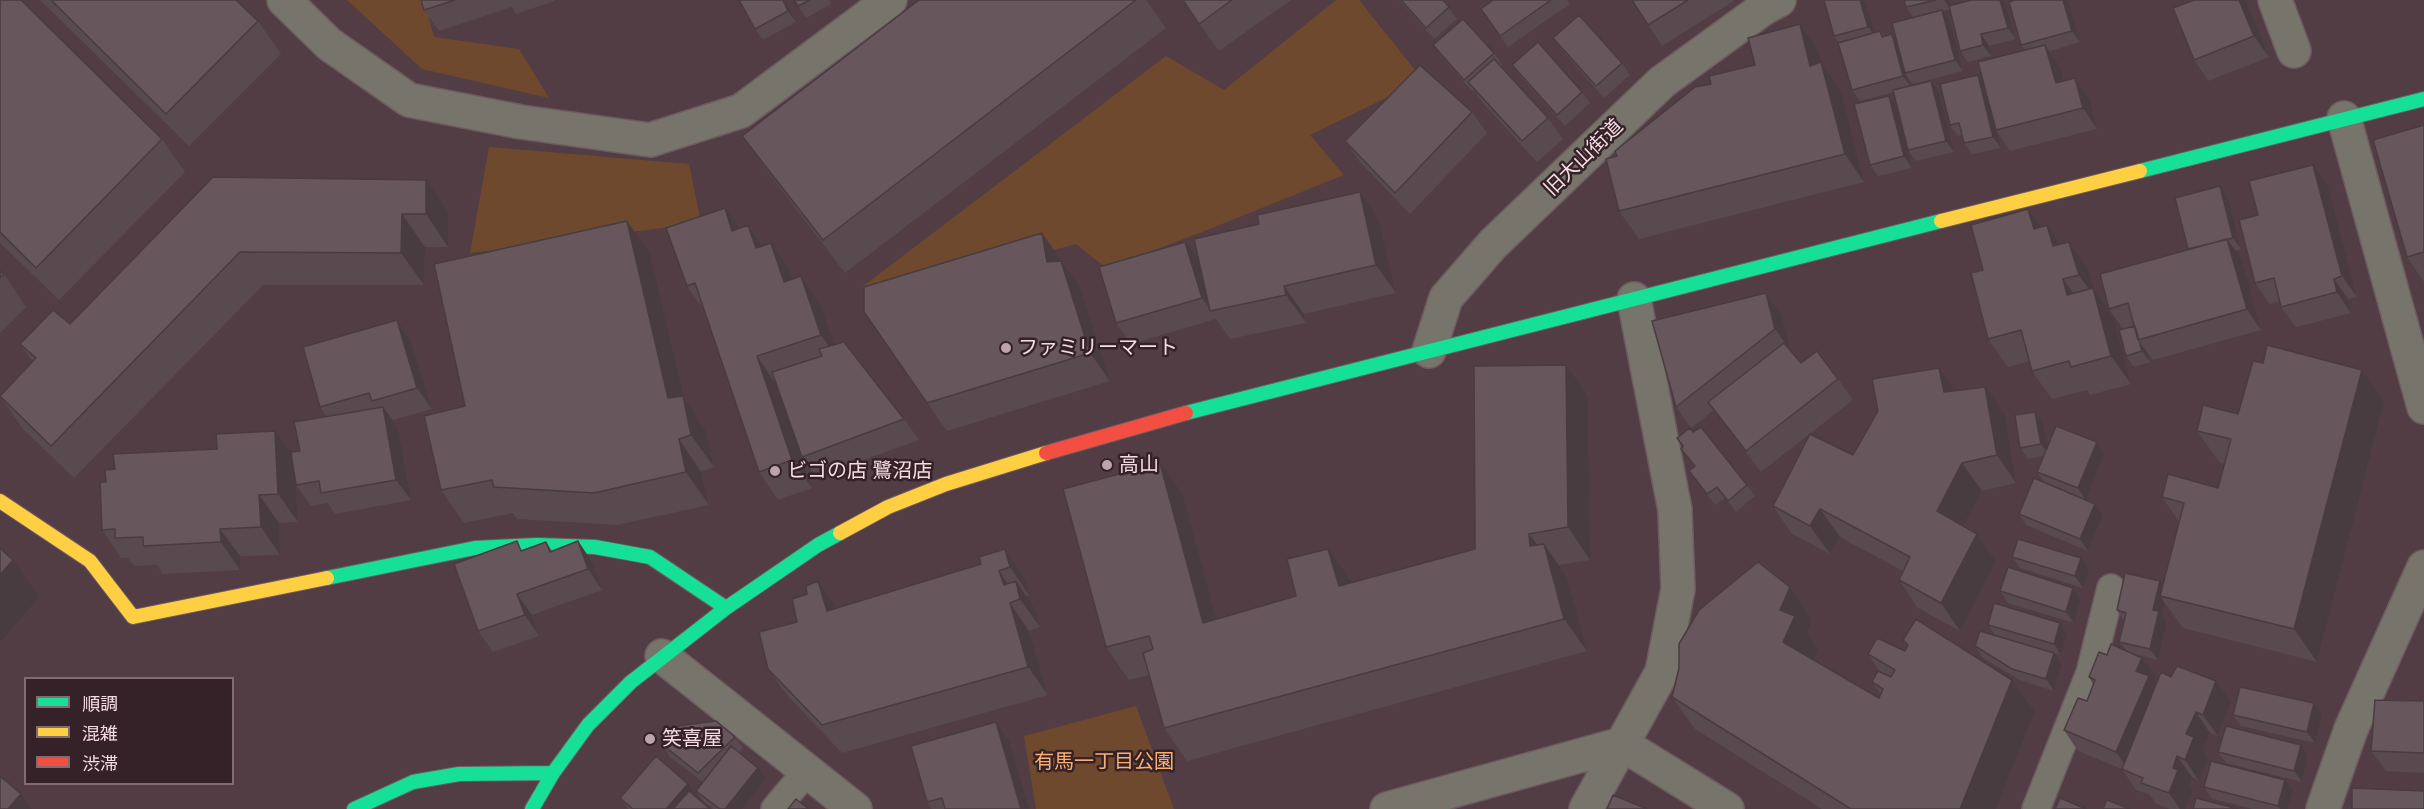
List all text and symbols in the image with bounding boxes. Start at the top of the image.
street label: 旧大山街道 [1540,115,1628,201]
place label: ファミリーマート [1018,336,1178,360]
marker: ファミリーマート [999,341,1013,355]
place label: 高山 [1119,453,1159,477]
marker: 高山 [1100,458,1114,472]
place label: ビゴの店 鷺沼店 [787,459,932,483]
marker: ビゴの店 鷺沼店 [768,464,782,478]
legend [24,677,234,785]
text: 順調 [82,693,118,715]
text: 混雑 [82,723,118,745]
place label: 笑喜屋 [662,727,722,751]
marker: 笑喜屋 [643,732,657,746]
park label: 有馬一丁目公園 [1034,750,1174,774]
text: 渋滞 [82,753,118,775]

